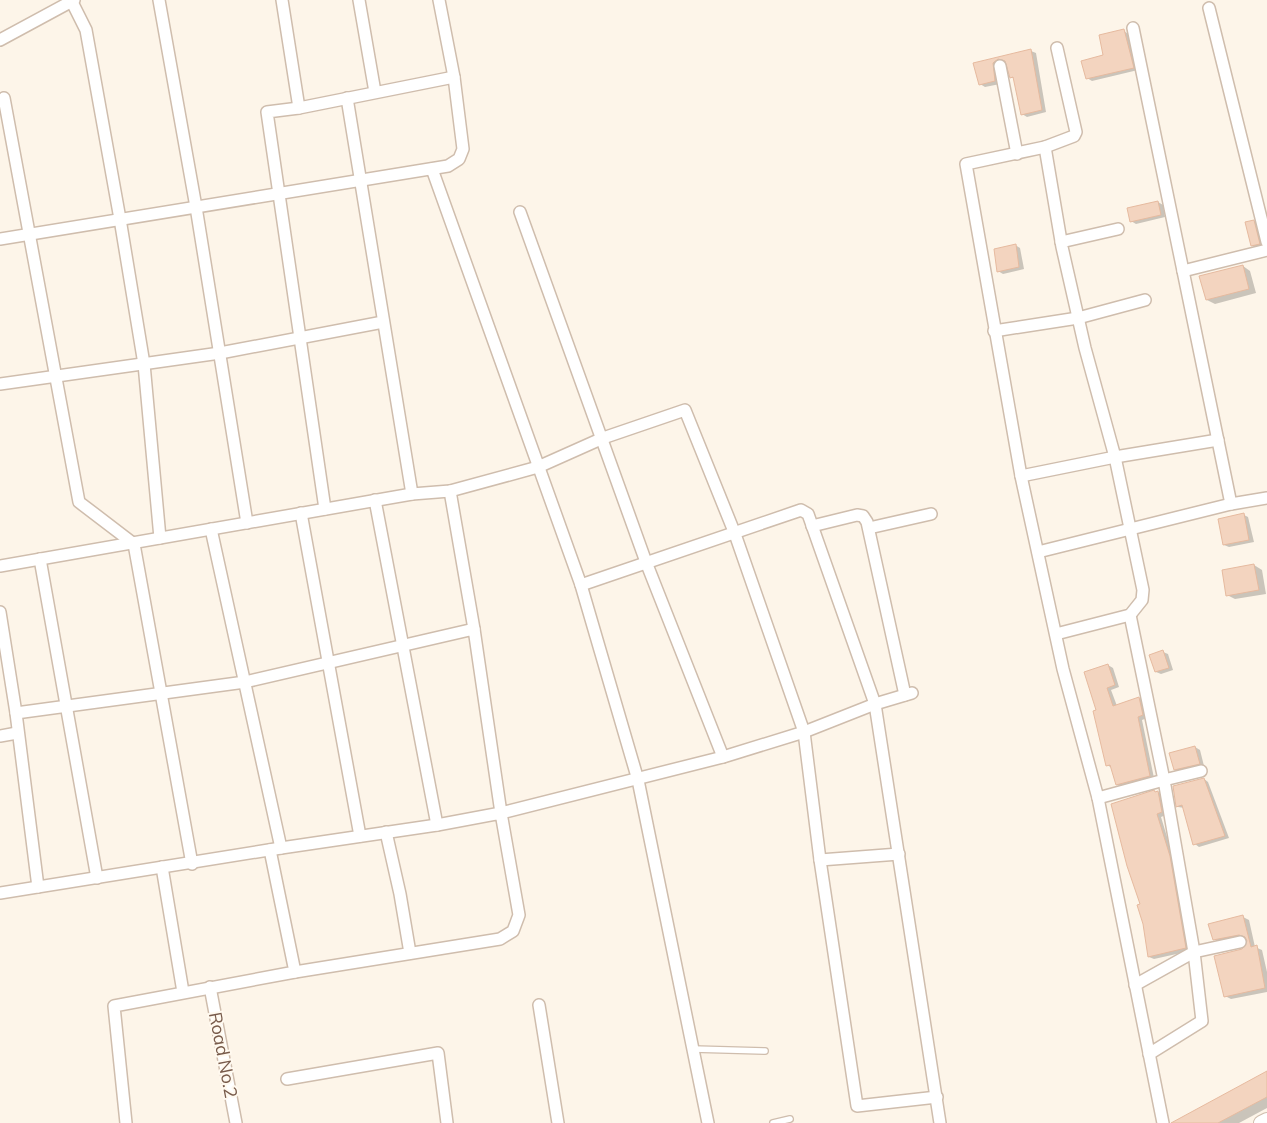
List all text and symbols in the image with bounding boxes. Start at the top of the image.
street label: Road No.2 [204,1010,243,1100]

